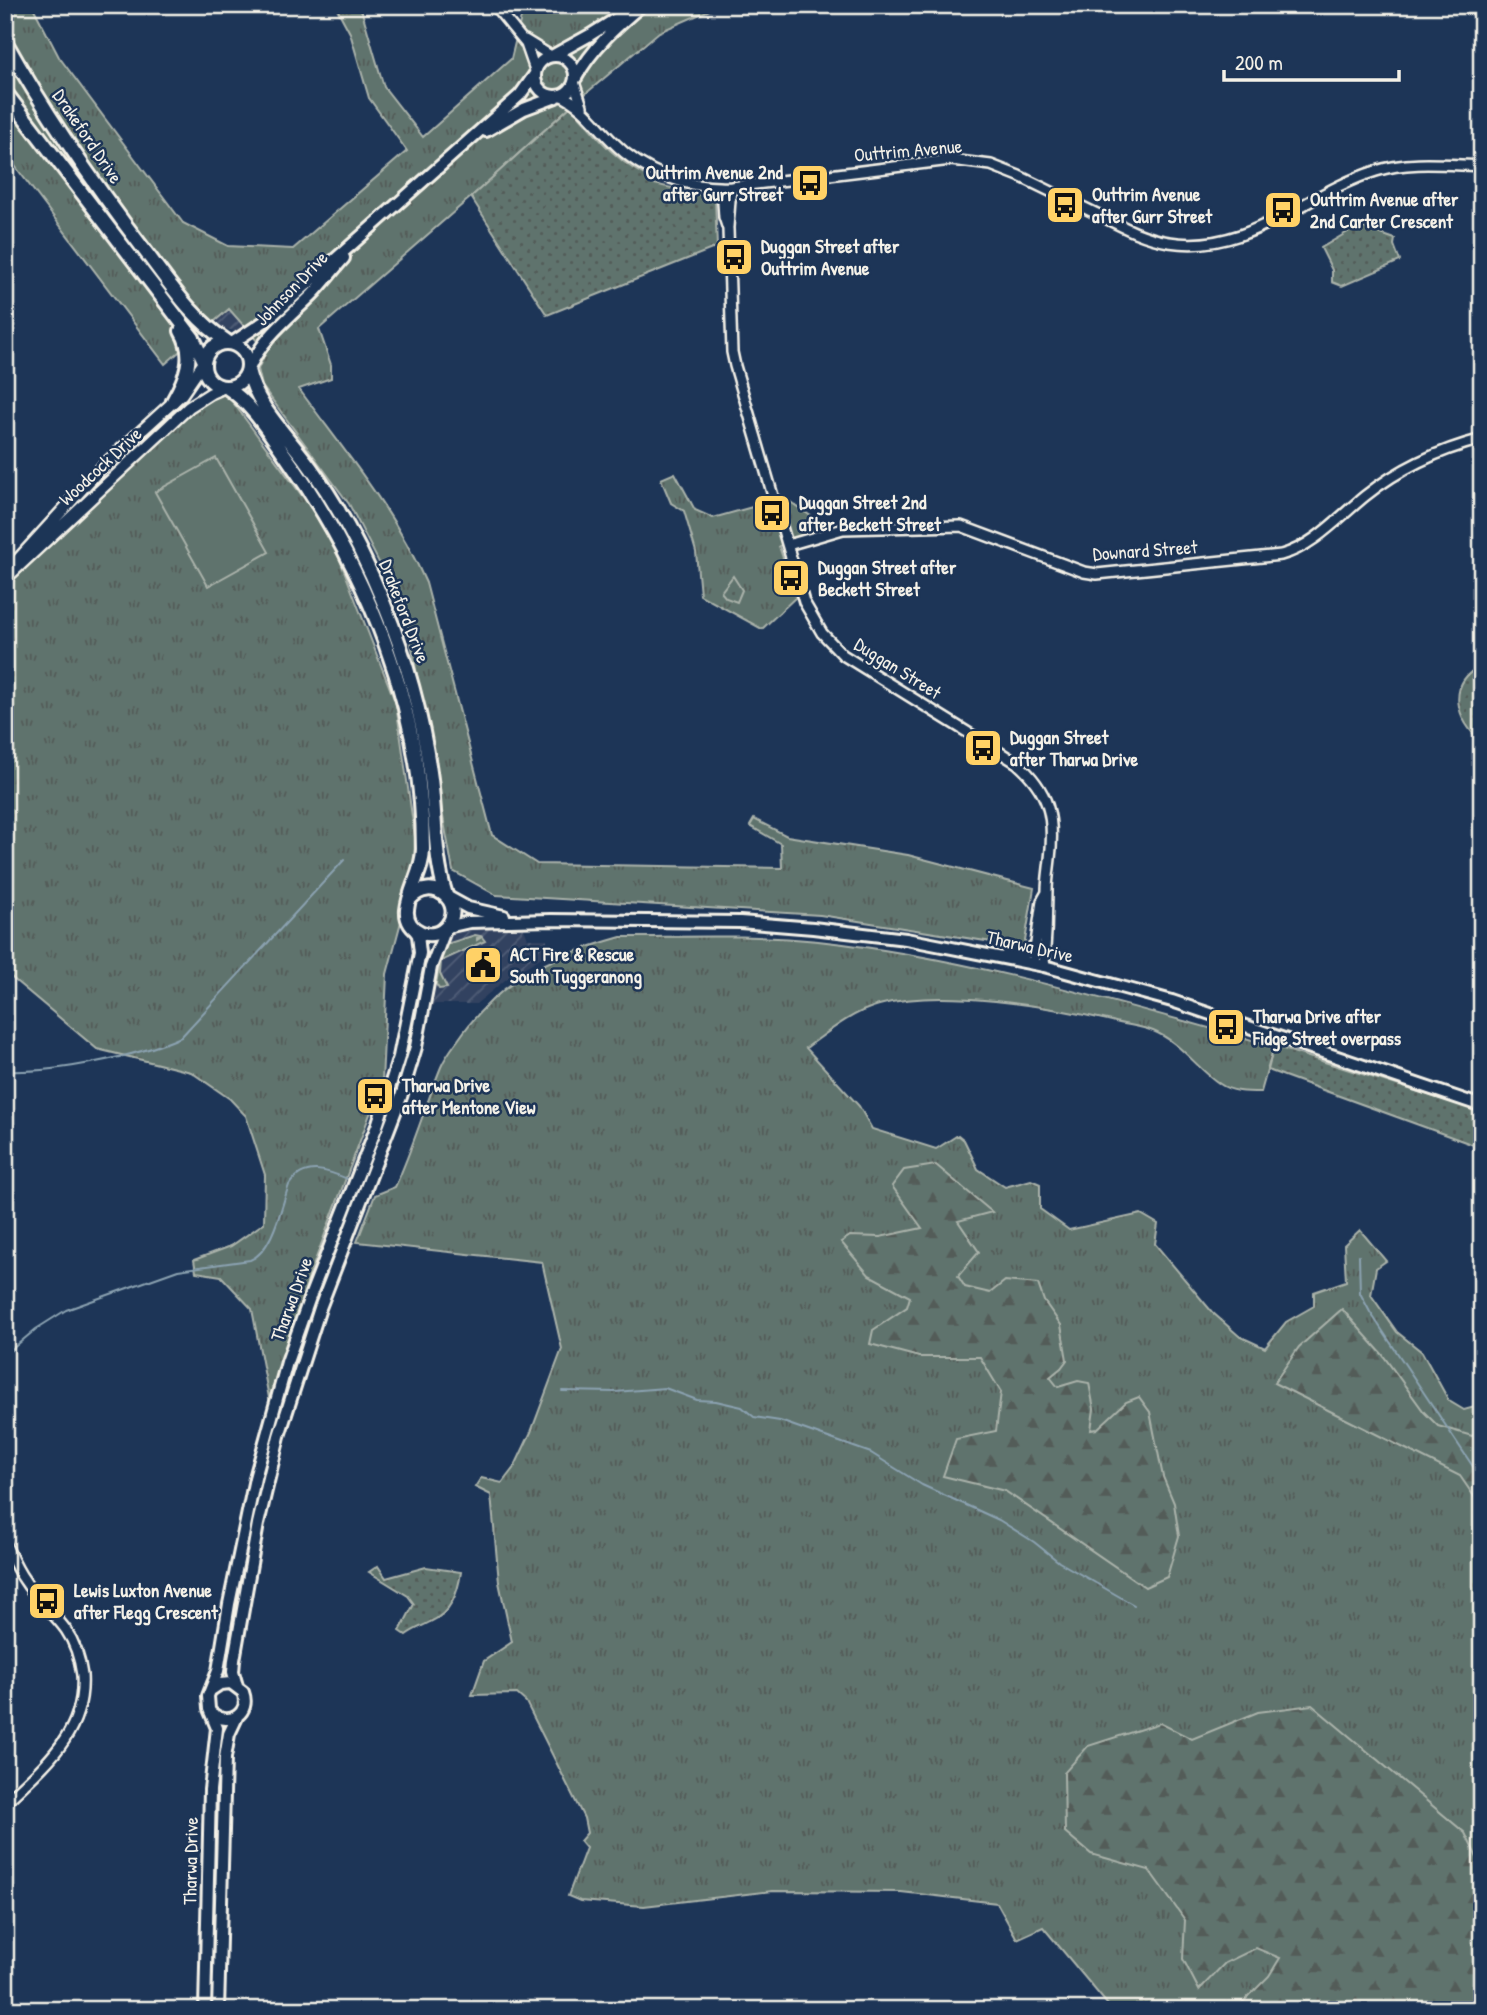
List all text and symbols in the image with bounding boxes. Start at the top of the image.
scale bar [1224,38,1400,82]
text: 200 m [1235,48,1283,77]
street label: Drakeford Drive [47,84,129,189]
street label: Outtrim Avenue [853,132,963,168]
place label: Outtrim Avenue 2nd after Gurr Street [645,159,784,207]
bus stop icon: Outtrim Avenue 2nd after Gurr Street [789,162,831,204]
place label: Outtrim Avenue after Gurr Street [1092,181,1213,229]
bus stop icon: Outtrim Avenue after Gurr Street [1044,184,1086,226]
place label: Outtrim Avenue after 2nd Carter Crescent [1310,186,1459,234]
bus stop icon: Outtrim Avenue after 2nd Carter Crescent [1262,189,1304,231]
place label: Duggan Street after Outtrim Avenue [761,233,900,281]
bus stop icon: Duggan Street after Outtrim Avenue [713,236,755,278]
street label: Johnson Drive [249,245,334,331]
street label: Woodcock Drive [53,420,148,511]
place label: Duggan Street 2nd after Beckett Street [799,489,942,537]
bus stop icon: Duggan Street 2nd after Beckett Street [751,492,793,534]
street label: Downard Street [1092,533,1199,567]
place label: Duggan Street after Beckett Street [818,554,957,602]
street label: Drakeford Drive [373,556,437,667]
bus stop icon: Duggan Street after Beckett Street [770,557,812,599]
street label: Duggan Street [849,631,947,705]
place label: Duggan Street after Tharwa Drive [1010,724,1138,772]
bus stop icon: Duggan Street after Tharwa Drive [962,727,1004,769]
street label: Tharwa Drive [984,923,1076,969]
place label: ACT Fire & Rescue South Tuggeranong [510,941,642,990]
public building icon: ACT Fire & Rescue South Tuggeranong [462,944,504,986]
place label: Tharwa Drive after Fidge Street overpass [1252,1003,1402,1052]
bus stop icon: Tharwa Drive after Fidge Street overpass [1205,1006,1247,1048]
place label: Tharwa Drive after Mentone View [401,1072,536,1120]
bus stop icon: Tharwa Drive after Mentone View [354,1075,396,1117]
street label: Tharwa Drive [264,1253,318,1345]
place label: Lewis Luxton Avenue after Flegg Crescent [74,1577,219,1626]
bus stop icon: Lewis Luxton Avenue after Flegg Crescent [26,1580,68,1622]
street label: Tharwa Drive [176,1816,204,1905]

